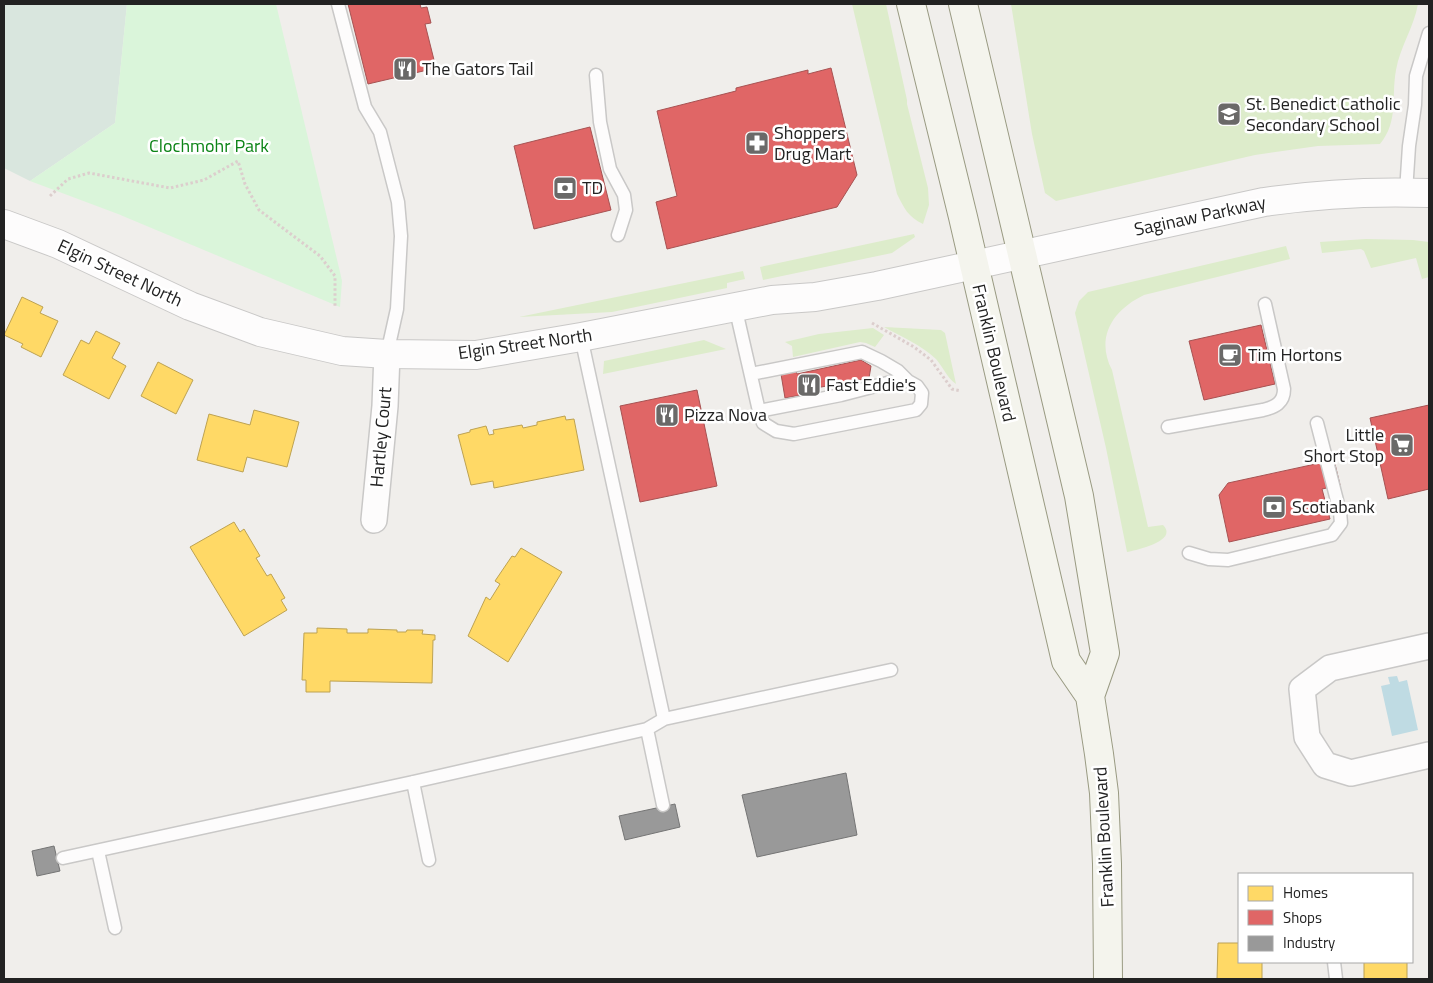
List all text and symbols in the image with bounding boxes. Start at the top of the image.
place label: The Gators Tail [422,55,534,82]
restaurant icon: The Gators Tail [392,56,418,82]
place label: St. Benedict Catholic Secondary School [1246,90,1401,138]
school or university icon: St. Benedict Catholic Secondary School [1216,101,1242,127]
place label: Shoppers Drug Mart [774,119,852,167]
pharmacy icon: Shoppers Drug Mart [744,130,770,156]
park label: Clochmohr Park [149,132,269,159]
place label: TD [582,174,603,201]
bank icon: TD [552,175,578,201]
street label: Saginaw Parkway [1132,188,1269,243]
street label: Elgin Street North [53,232,187,313]
street label: Franklin Boulevard [966,281,1023,424]
street label: Elgin Street North [456,321,594,366]
place label: Tim Hortons [1248,341,1342,368]
cafe icon: Tim Hortons [1217,342,1243,368]
place label: Fast Eddie's [826,371,916,398]
restaurant icon: Fast Eddie's [796,372,822,398]
street label: Hartley Court [363,385,398,488]
place label: Pizza Nova [684,401,767,428]
restaurant icon: Pizza Nova [654,402,680,428]
place label: Little Short Stop [1304,421,1384,469]
supermarket icon: Little Short Stop [1389,432,1415,458]
place label: Scotiabank [1292,493,1375,520]
bank icon: Scotiabank [1261,494,1287,520]
street label: Franklin Boulevard [1086,766,1121,908]
legend [1238,873,1413,963]
text: Homes [1283,881,1328,904]
text: Shops [1283,906,1322,929]
text: Industry [1283,931,1335,954]

